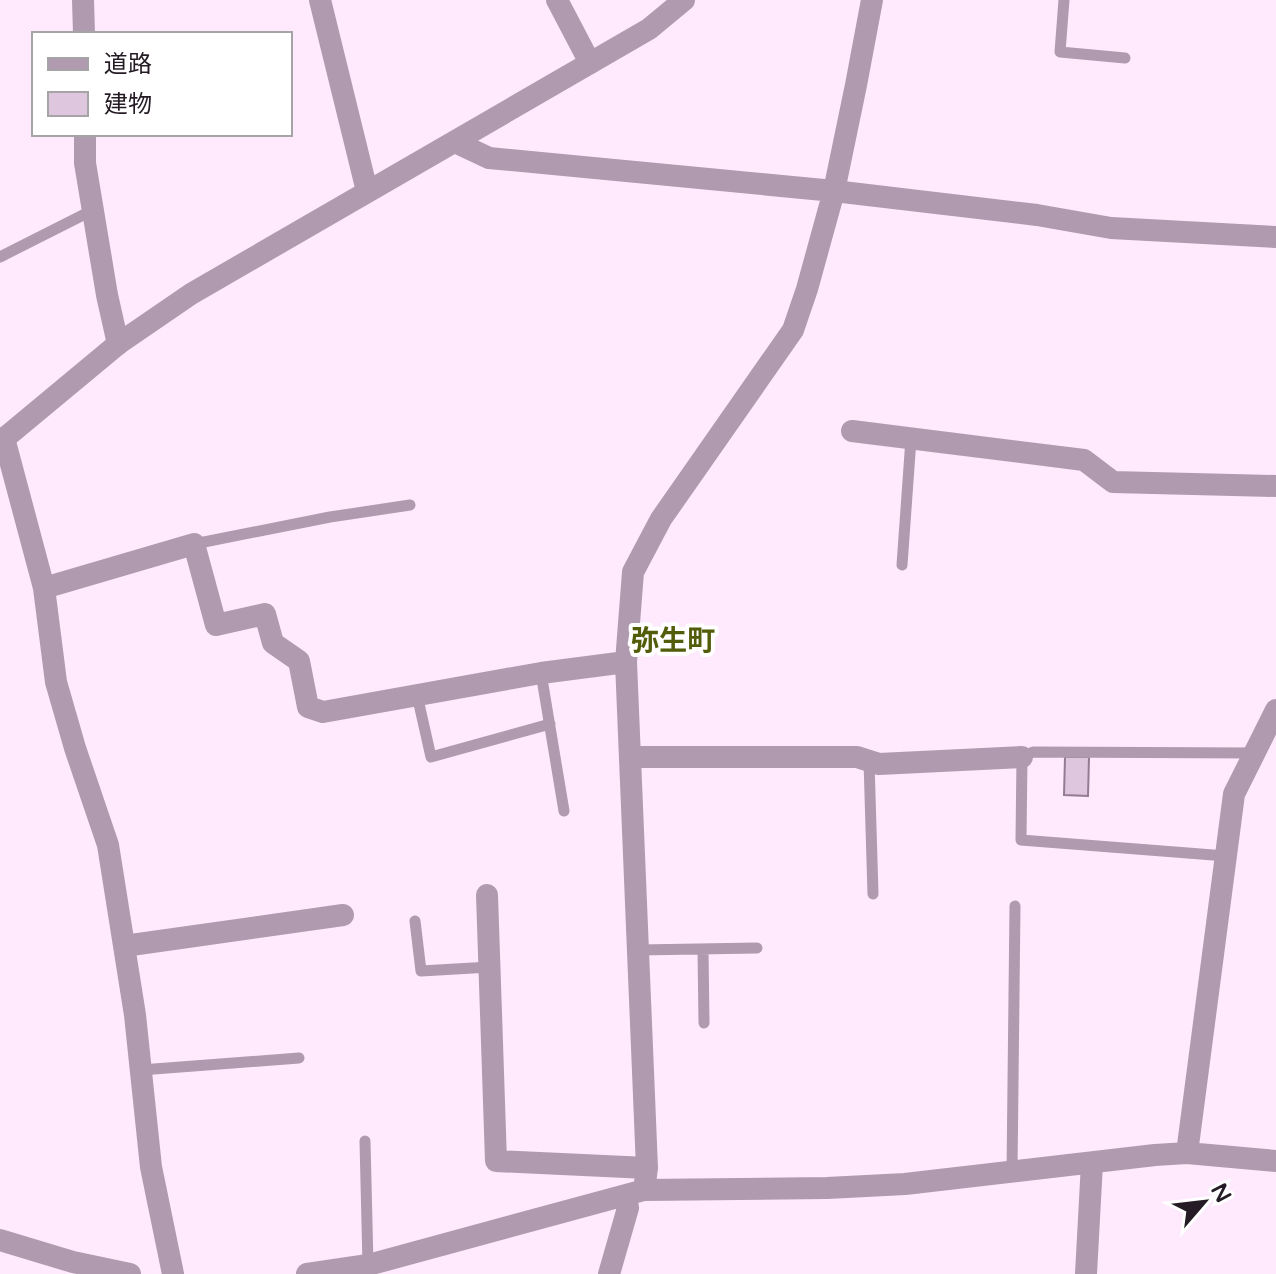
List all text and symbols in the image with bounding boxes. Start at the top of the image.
legend [32,32,292,136]
text: 道路 [104,50,152,79]
text: 建物 [104,90,152,119]
district label: 弥生町 [631,624,715,658]
north arrow [1164,1162,1244,1242]
text: N [1205,1179,1236,1207]

